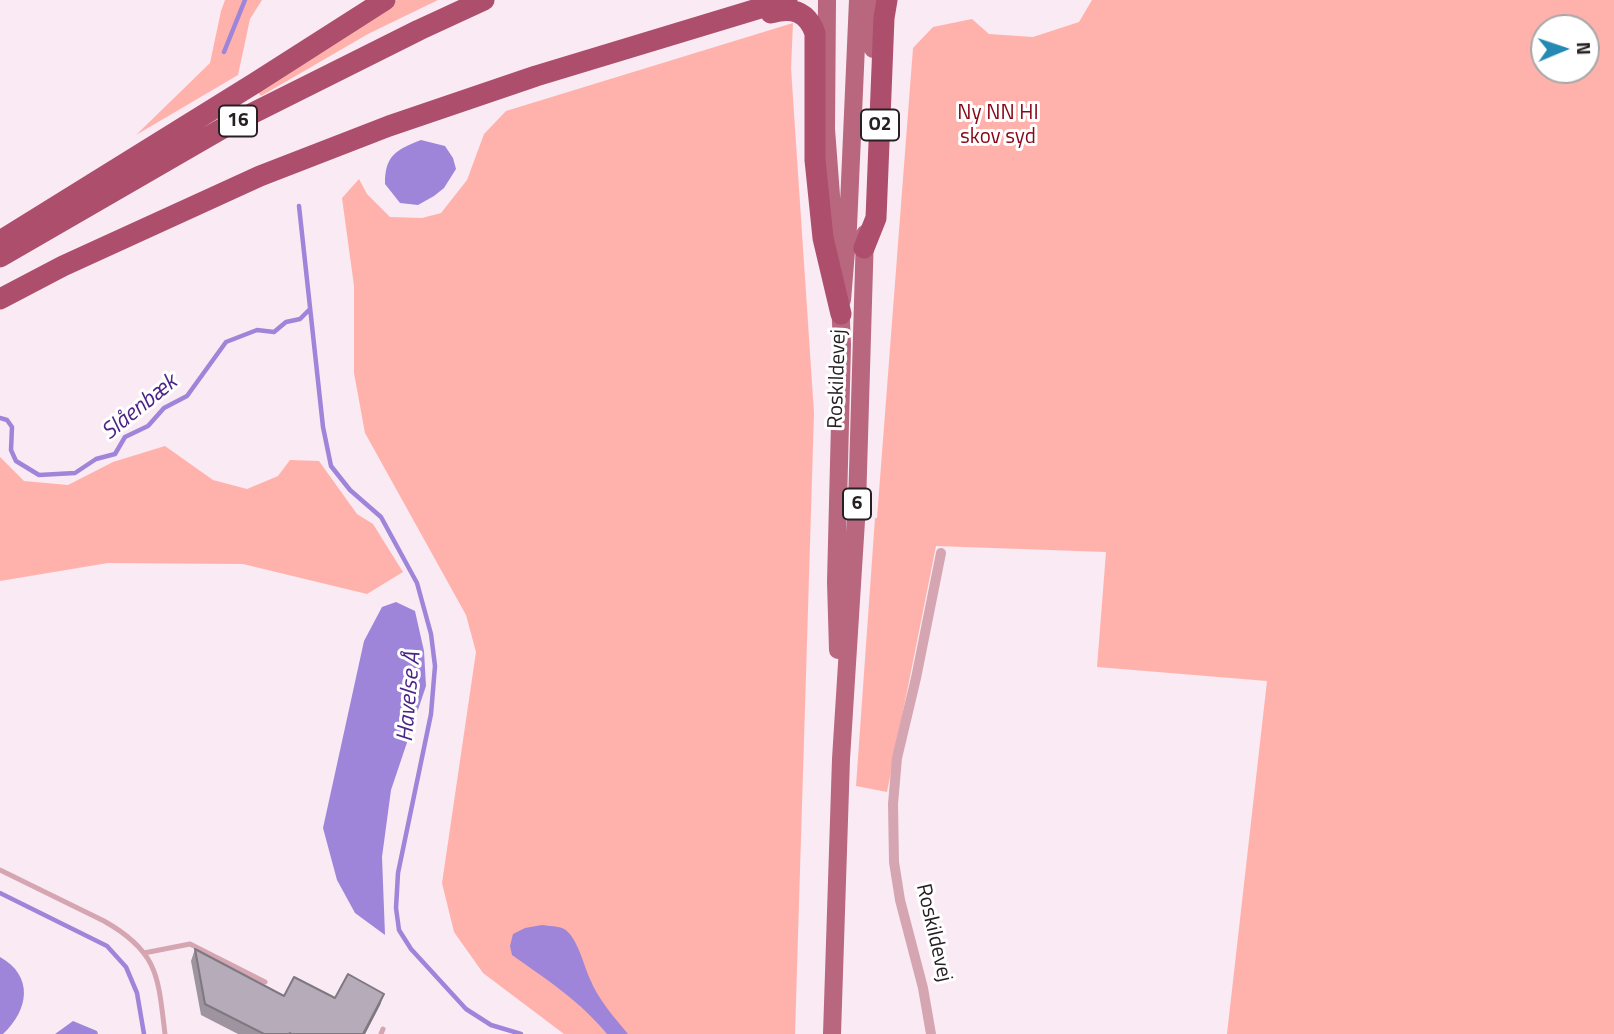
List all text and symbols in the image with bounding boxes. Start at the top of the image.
north arrow [1530,14,1600,84]
text: N [1570,41,1599,55]
park label: Ny NN HI skov syd [957,101,1039,151]
road number: 16 [219,105,257,136]
road number: O2 [861,110,899,140]
street label: Roskildevej [824,329,852,429]
water label: Slåenbæk [97,369,183,447]
road number: 6 [843,489,871,520]
water label: Havelse Å [392,651,428,743]
street label: Roskildevej [910,882,956,984]

